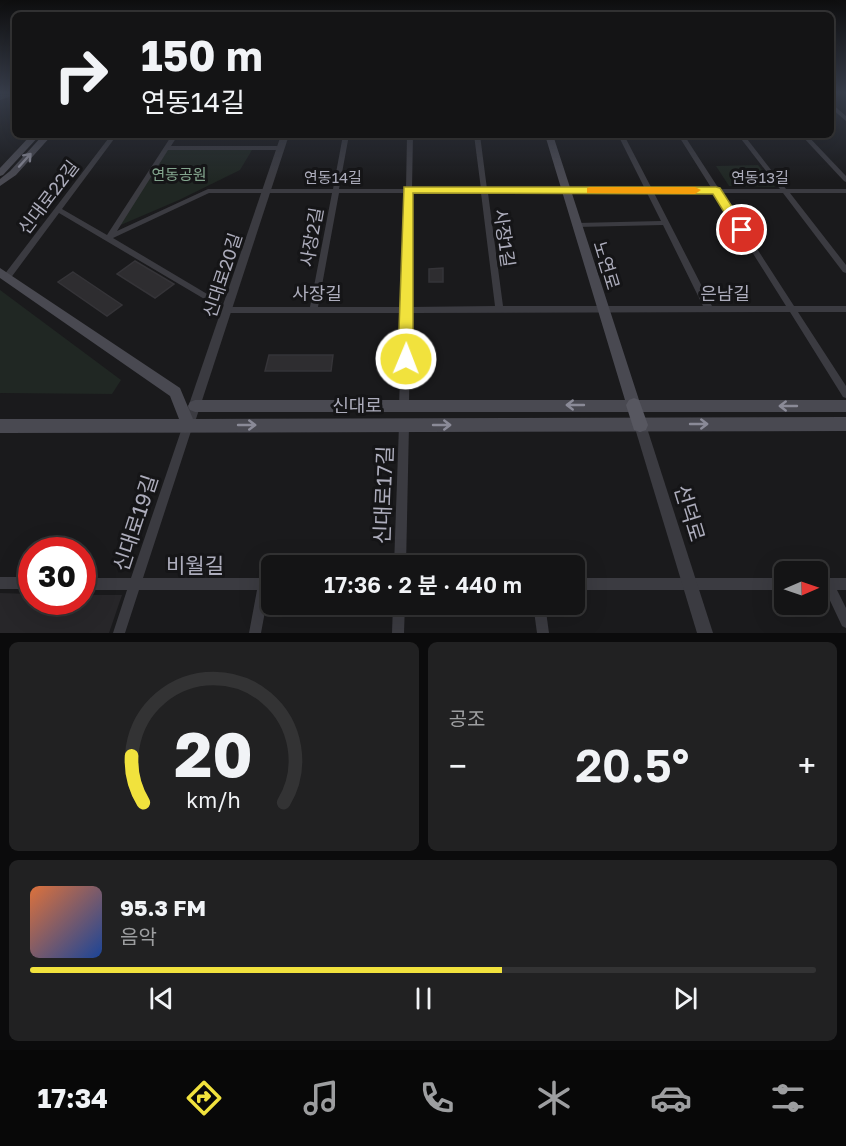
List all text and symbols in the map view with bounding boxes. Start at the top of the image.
text: 150 m [141,30,263,80]
icon: right [42,36,120,114]
text: 연동14길 [141,86,245,118]
one-way arrow [18,153,32,168]
street label: 신대로22길 [13,156,83,238]
park label: 연동공원 [151,165,207,183]
street label: 연동14길 [304,168,362,186]
street label: 연동13길 [731,168,789,186]
pin [716,204,767,255]
street label: 사장2길 [295,205,327,269]
street label: 사장1길 [490,208,520,268]
icon: arrive [725,213,758,246]
street label: 신대로20길 [198,230,246,320]
street label: 노연로 [589,238,625,292]
street label: 사장길 [292,282,342,304]
street label: 은남길 [700,282,750,304]
position arrow [374,327,438,391]
street label: 신대로 [332,394,382,416]
one-way arrow [566,399,586,411]
one-way arrow [778,400,798,412]
one-way arrow [688,418,708,430]
one-way arrow [236,419,256,431]
one-way arrow [431,419,451,431]
street label: 신대로17길 [368,445,398,545]
street label: 신대로19길 [107,471,163,575]
street label: 선덕로 [669,481,711,545]
speed limit sign: 30 [18,537,96,615]
street label: 비월길 [166,552,224,578]
north arrow [774,561,828,615]
map controls [774,561,828,615]
text: 17:36 · 2 분 · 440 m [324,571,522,598]
text: 공조 [449,706,485,730]
text: 20 [174,716,253,791]
text: 20.5° [575,738,689,792]
text: − [449,746,467,785]
text: + [798,746,816,785]
text: km/h [186,788,241,814]
text: 95.3 FM [120,894,206,921]
text: 음악 [120,924,157,948]
icon: previous [145,982,178,1015]
icon: pause [407,982,440,1015]
icon: next [669,982,702,1015]
icon: directions [183,1077,225,1119]
icon: music [300,1077,342,1119]
icon: phone [416,1077,458,1119]
icon: climate [533,1077,575,1119]
icon: car [650,1077,692,1119]
icon: filters [767,1077,809,1119]
text: 17:34 [37,1082,108,1114]

